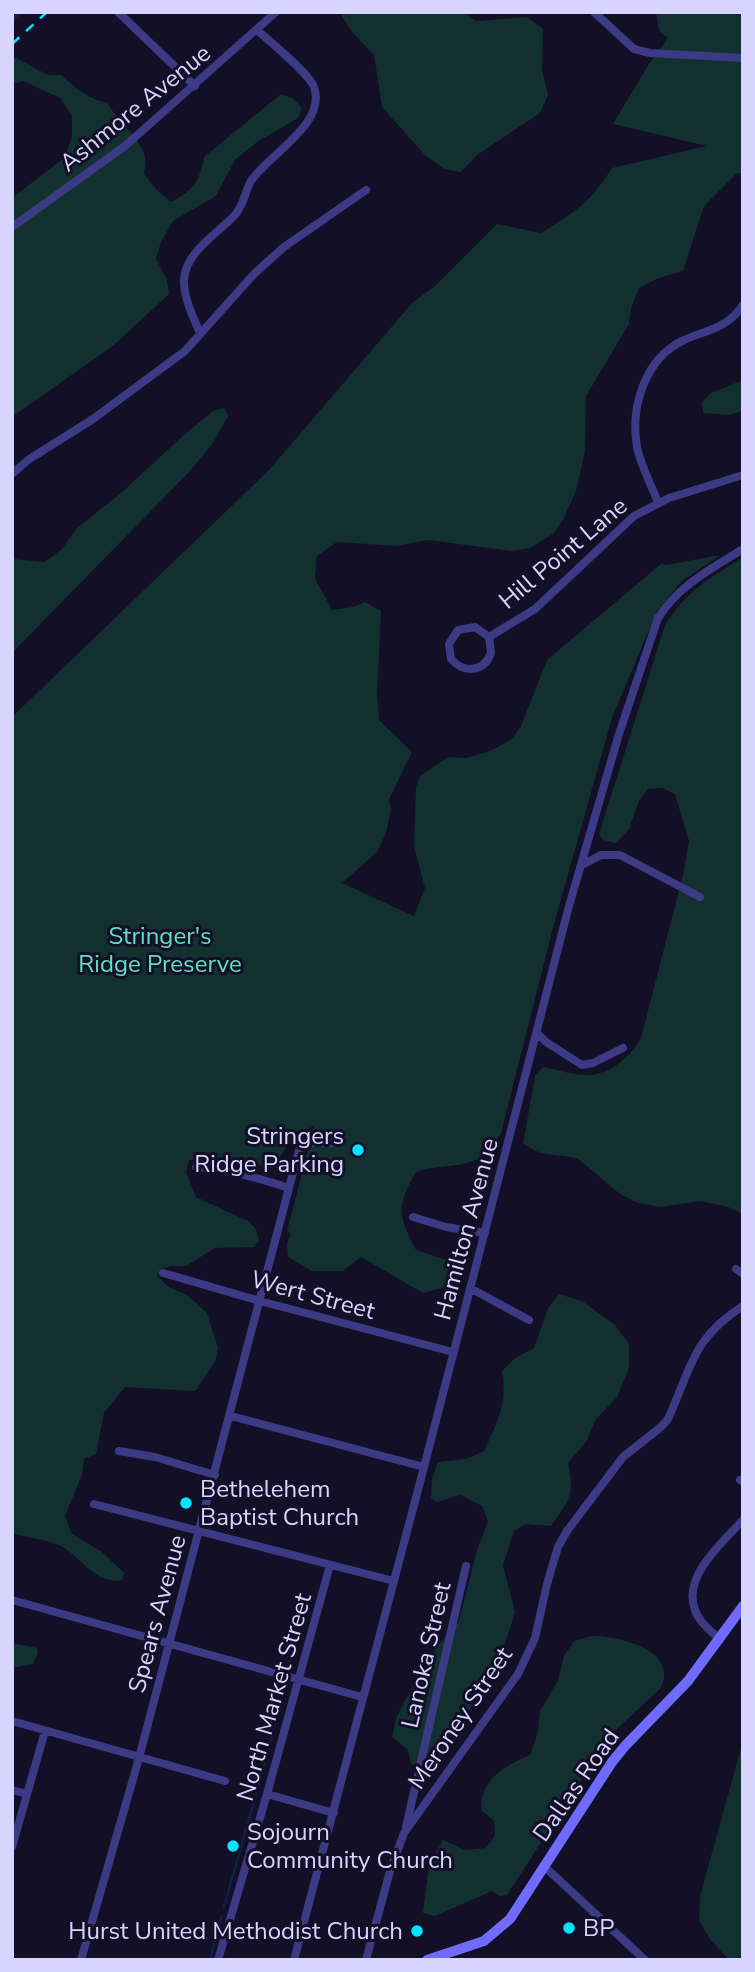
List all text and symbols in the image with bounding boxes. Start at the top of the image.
street label: Ashmore Avenue [53,37,217,179]
street label: Hill Point Lane [492,490,634,616]
park label: Stringer's Ridge Preserve [78,920,242,980]
place label: Stringers Ridge Parking [194,1120,344,1180]
street label: Hamilton Avenue [426,1134,506,1324]
marker: Stringers Ridge Parking [350,1142,366,1158]
street label: Wert Street [247,1263,379,1327]
place label: Bethelehem Baptist Church [200,1473,359,1533]
marker: Bethelehem Baptist Church [178,1495,194,1511]
street label: Spears Avenue [121,1532,193,1696]
street label: Lanoka Street [394,1578,458,1731]
street label: North Market Street [229,1589,319,1805]
street label: Meroney Street [401,1640,520,1795]
street label: Dallas Road [525,1722,627,1848]
place label: Sojourn Community Church [247,1816,453,1876]
marker: Sojourn Community Church [225,1838,241,1854]
place label: BP [583,1912,614,1944]
place label: Hurst United Methodist Church [68,1915,403,1947]
marker: BP [561,1920,577,1936]
marker: Hurst United Methodist Church [409,1923,425,1939]

